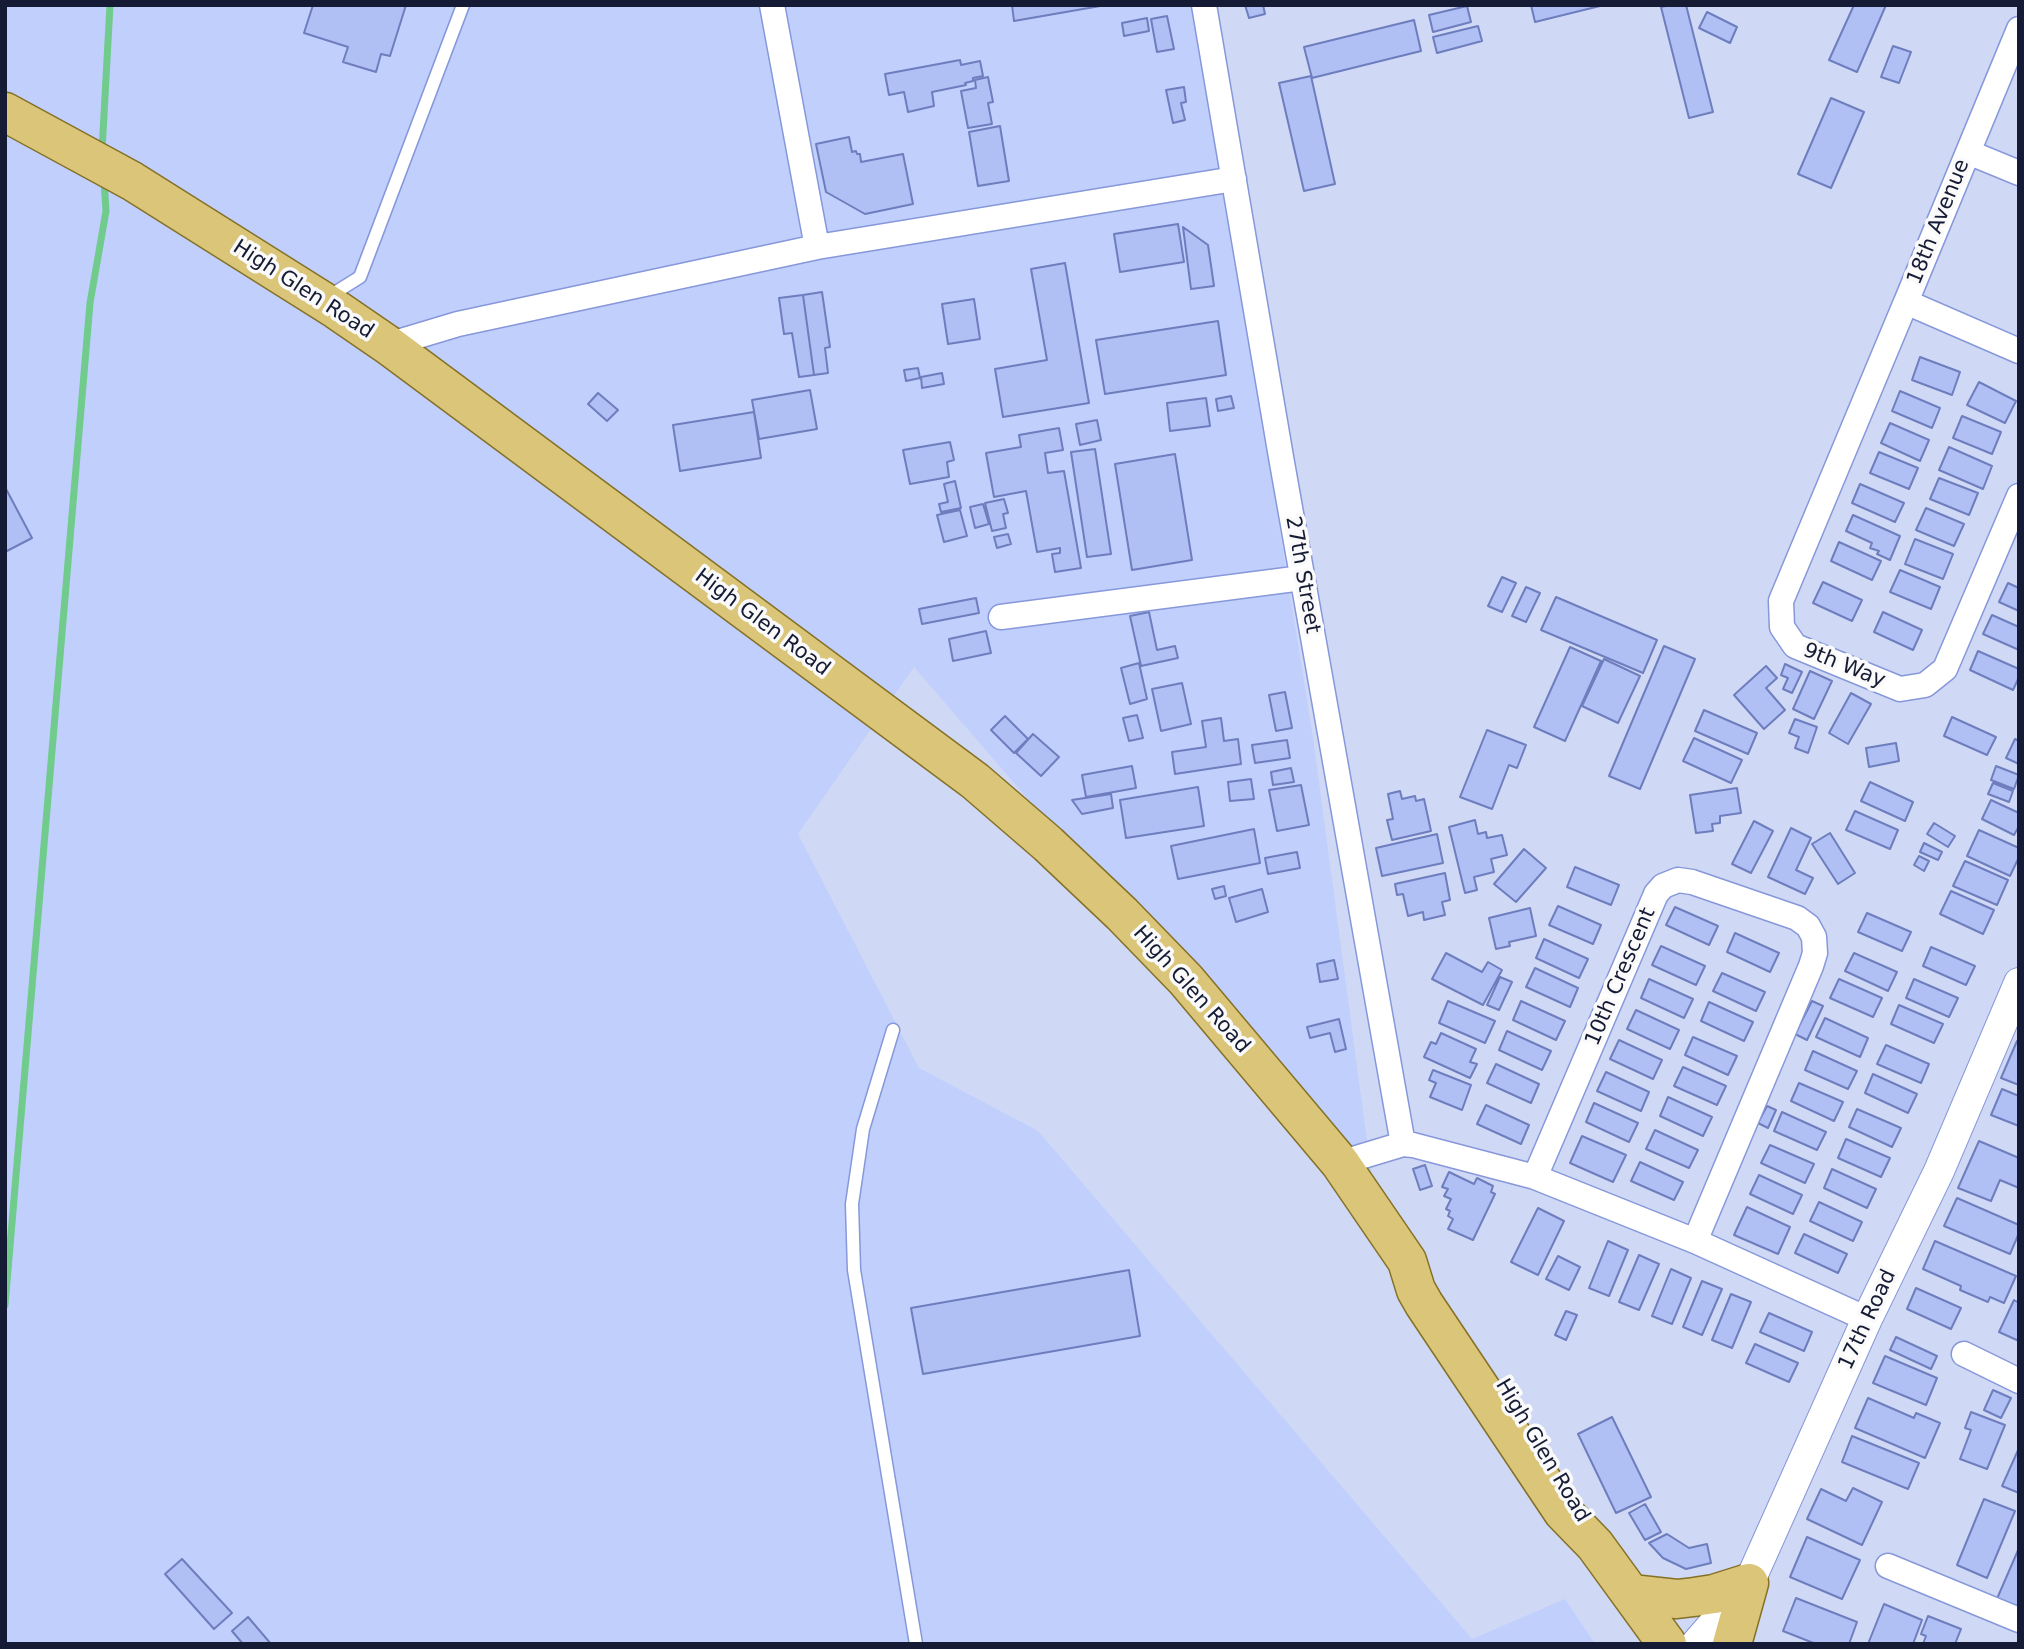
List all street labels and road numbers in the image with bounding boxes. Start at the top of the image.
street label: 18th Avenue [1902,156,1976,288]
street label: High Glen Road [228,235,378,345]
street label: 27th Street [1279,514,1325,636]
street label: High Glen Road [689,564,835,682]
street label: 9th Way [1799,638,1889,694]
street label: 10th Crescent [1581,904,1661,1050]
street label: High Glen Road [1127,921,1255,1059]
street label: 17th Road [1834,1266,1902,1374]
street label: High Glen Road [1489,1375,1595,1527]

